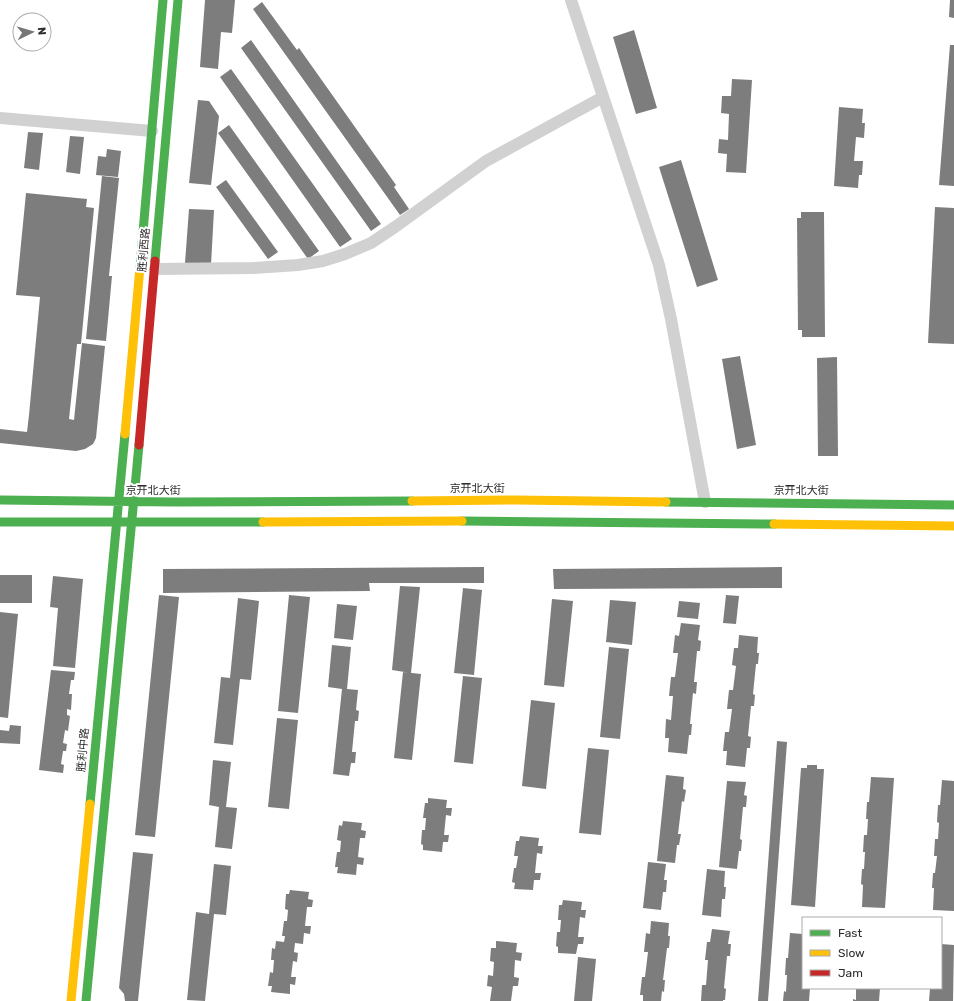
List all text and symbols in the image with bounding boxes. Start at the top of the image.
north arrow [12,12,52,52]
text: N [35,27,48,36]
street label: 胜利西路 [136,228,152,272]
street label: 京开北大街 [450,482,505,495]
street label: 京开北大街 [126,484,181,497]
street label: 京开北大街 [774,484,829,497]
street label: 胜利中路 [75,728,91,772]
legend [802,917,942,989]
text: Fast [838,926,862,940]
text: Slow [838,946,865,960]
text: Jam [838,966,863,980]

